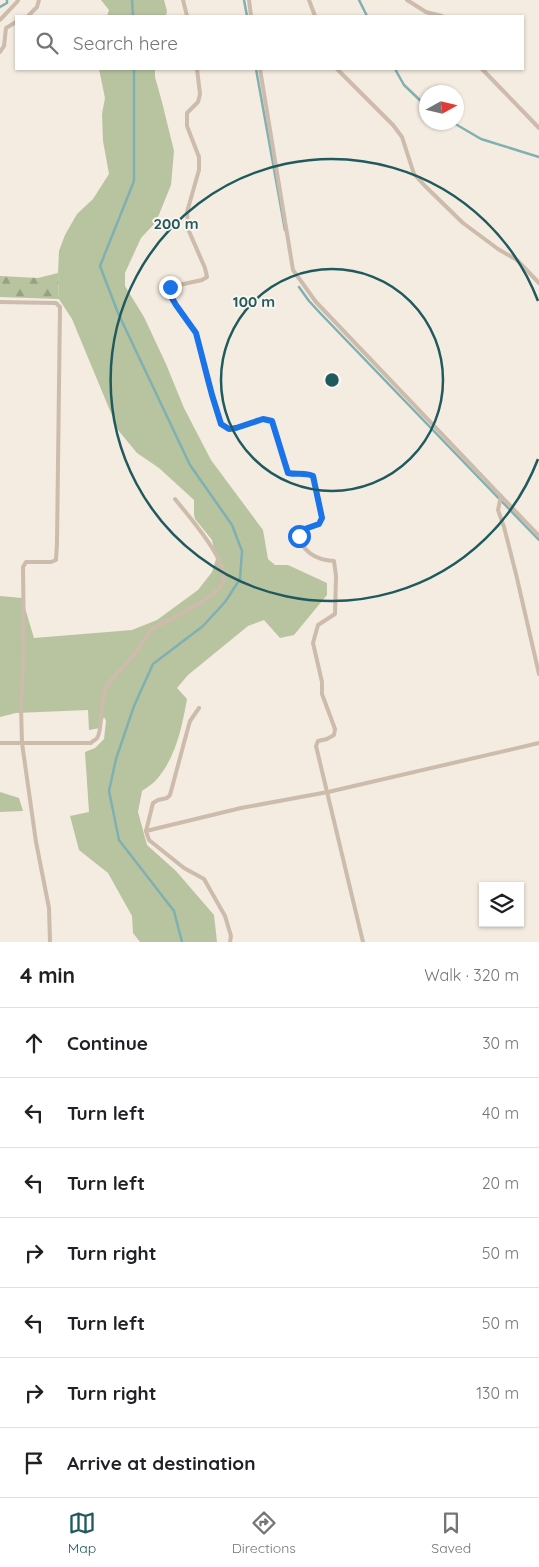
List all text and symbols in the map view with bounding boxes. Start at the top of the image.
search box [15,15,524,70]
icon: search [33,29,61,57]
text: Search here [73,31,178,55]
north arrow [419,85,464,130]
text: 200 m [154,214,199,233]
route end [159,276,182,299]
text: 100 m [233,292,275,311]
centre of rings [323,371,341,389]
route start [288,525,311,548]
map controls [479,882,524,927]
button: layers [479,882,524,927]
text: 4 min [20,962,75,988]
text: Walk · 320 m [424,965,519,985]
icon: ahead [20,1029,48,1057]
text: Continue [67,1031,148,1055]
text: 30 m [482,1033,519,1053]
icon: left [20,1099,48,1127]
text: Turn left [67,1101,145,1125]
text: 40 m [482,1103,519,1123]
icon: left [20,1169,48,1197]
text: Turn left [67,1171,145,1195]
text: 20 m [482,1173,519,1193]
icon: right [20,1239,48,1267]
text: Turn right [67,1241,156,1265]
text: 50 m [482,1243,519,1263]
icon: left [20,1309,48,1337]
text: Turn left [67,1311,145,1335]
text: 50 m [482,1313,519,1333]
icon: right [20,1379,48,1407]
text: Turn right [67,1381,156,1405]
text: 130 m [476,1383,519,1403]
icon: arrive [20,1449,48,1477]
text: Arrive at destination [67,1451,256,1475]
tab: Map [68,1509,96,1557]
tab: Directions [232,1509,296,1557]
tab: Saved [431,1509,471,1557]

